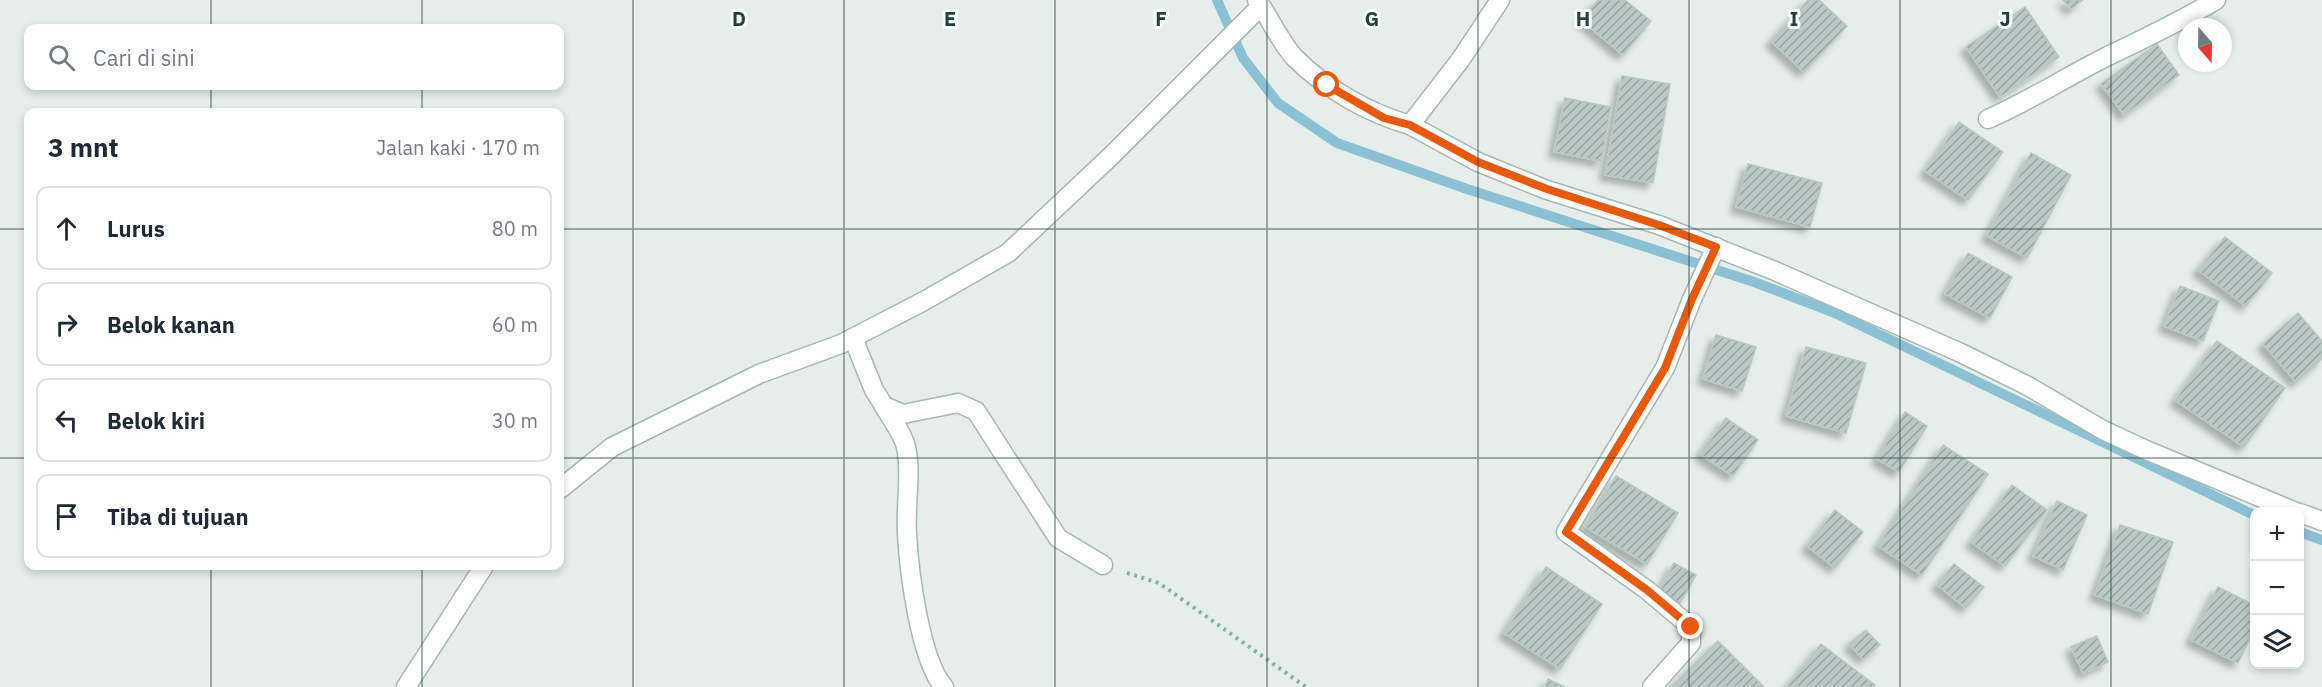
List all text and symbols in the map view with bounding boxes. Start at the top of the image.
text: D [732,5,746,32]
text: E [944,5,956,32]
text: F [1155,5,1167,32]
text: G [1365,5,1379,32]
text: H [1576,5,1590,32]
text: I [1790,5,1798,32]
text: J [1999,5,2011,32]
north arrow [2178,18,2232,72]
search box [24,24,564,90]
icon: search [45,41,78,74]
text: Cari di sini [93,43,195,72]
route start [1313,71,1339,97]
text: 3 mnt [48,130,118,164]
text: Jalan kaki · 170 m [376,134,540,161]
icon: ahead [50,212,83,245]
text: Lurus [107,214,165,243]
text: 80 m [492,215,538,242]
icon: right [50,308,83,341]
text: Belok kanan [107,310,235,339]
text: 60 m [492,311,538,338]
icon: left [50,404,83,437]
text: Belok kiri [107,406,205,435]
text: 30 m [492,407,538,434]
icon: arrive [50,500,83,533]
text: Tiba di tujuan [107,502,249,531]
map controls [2250,507,2304,669]
button: + [2250,507,2304,561]
button: − [2250,561,2304,615]
route end [1677,613,1703,639]
button: layers [2250,615,2304,669]

